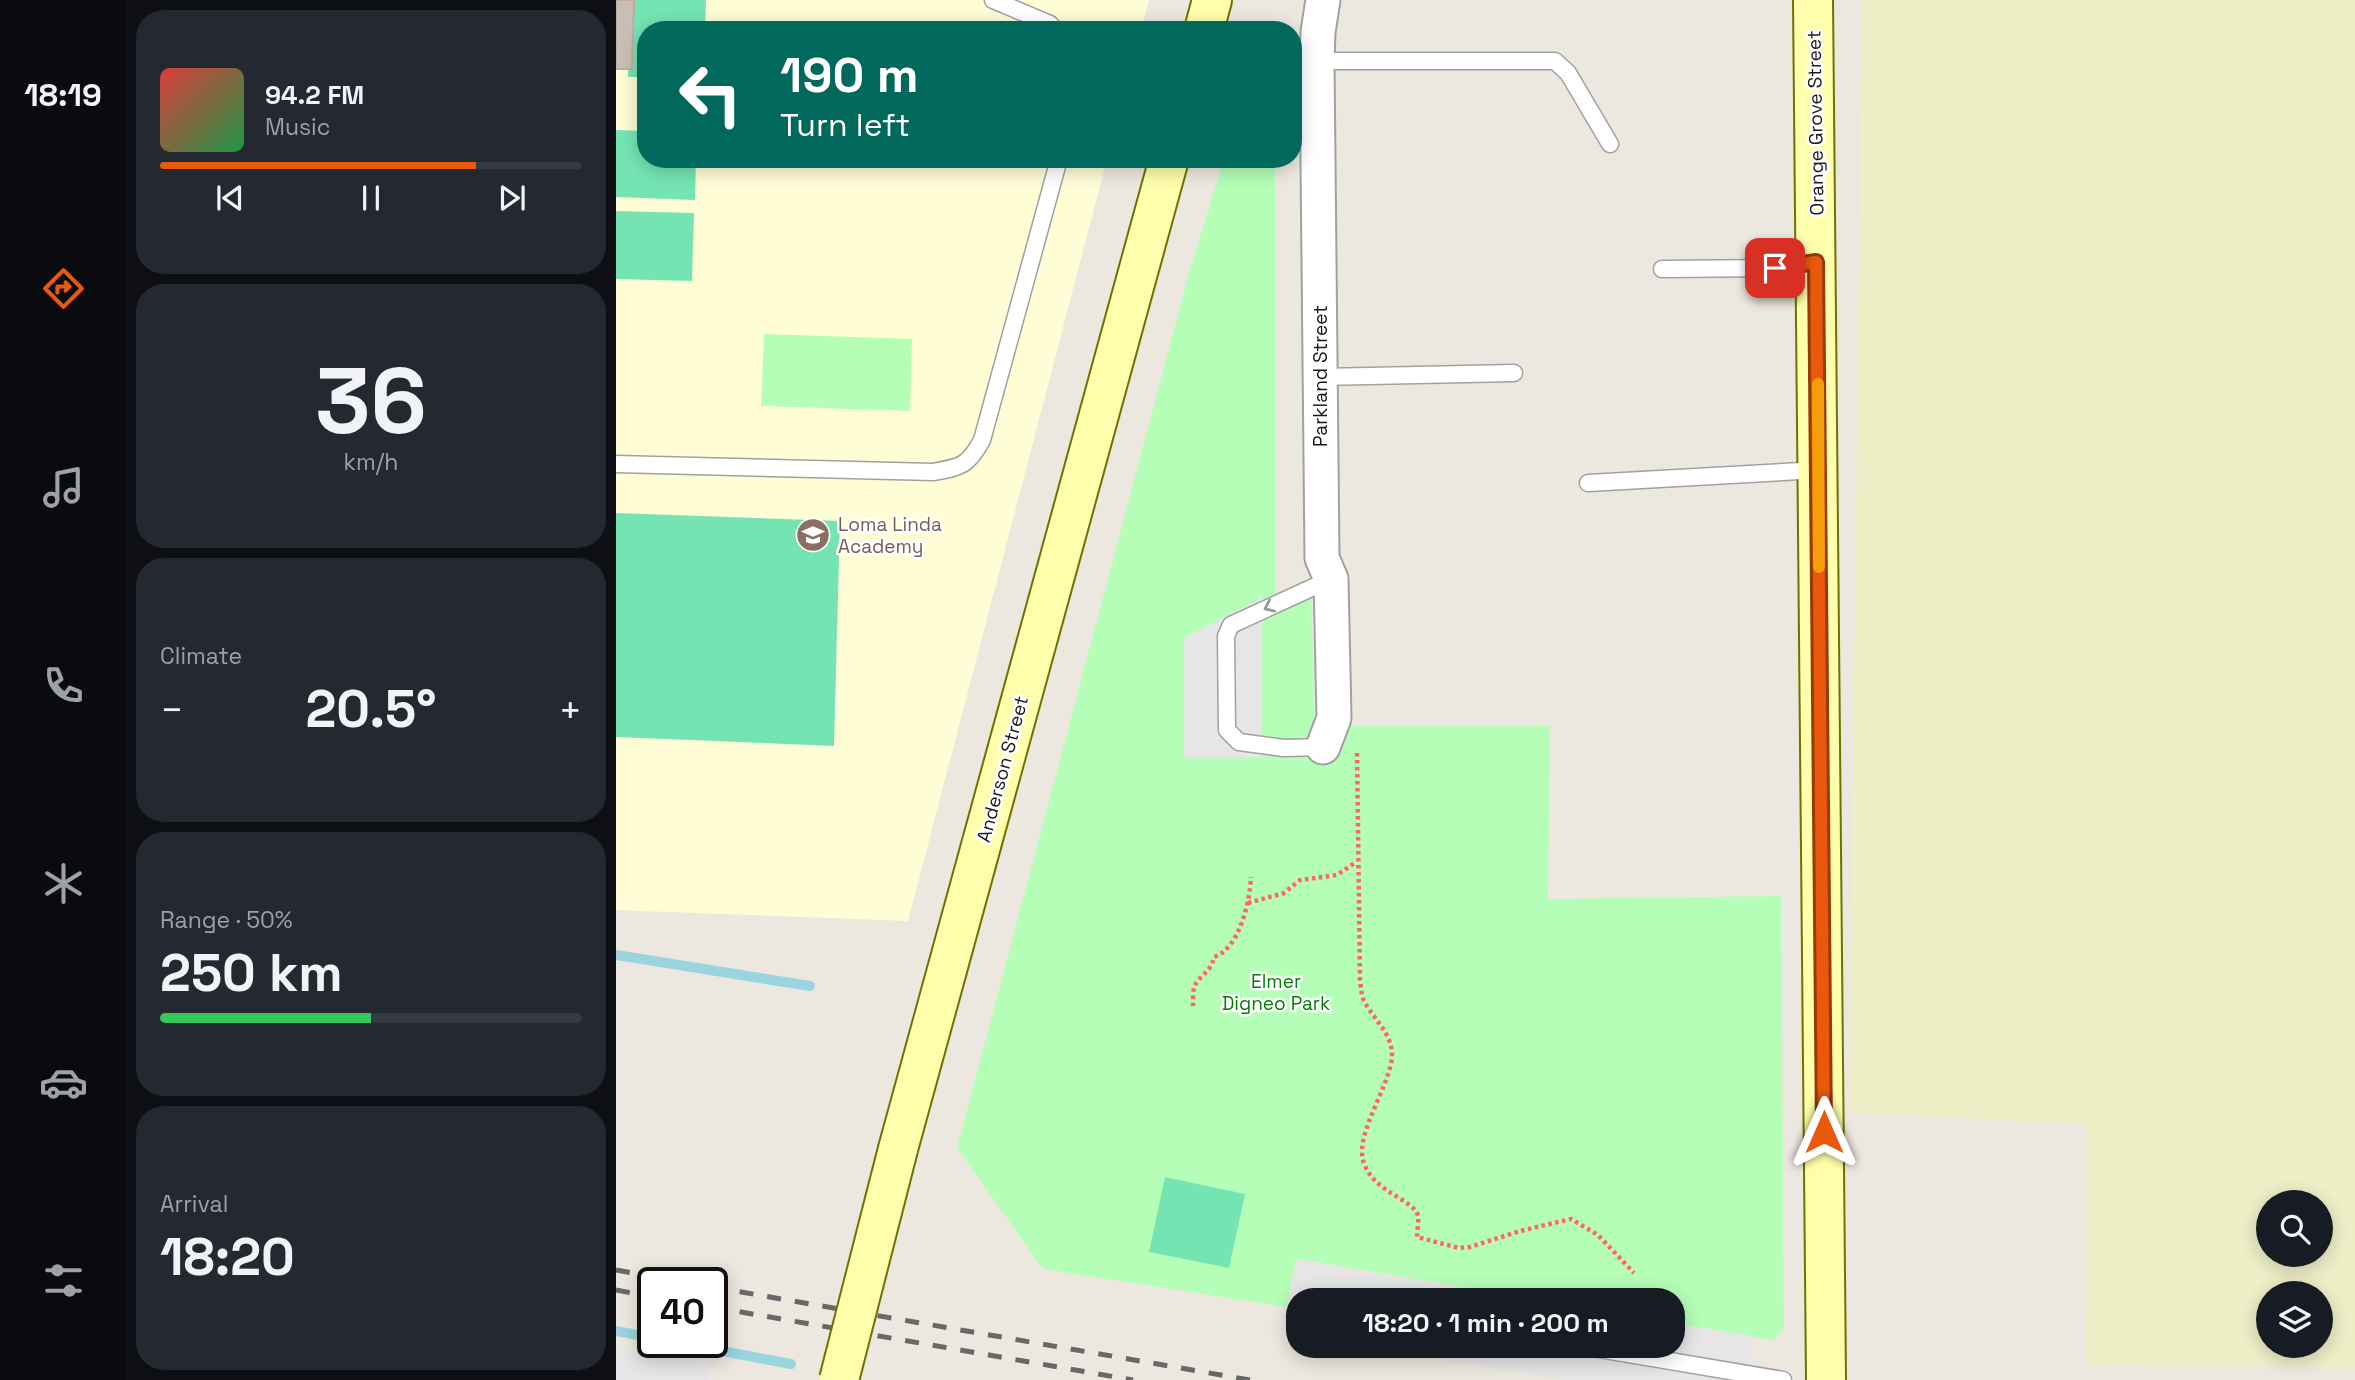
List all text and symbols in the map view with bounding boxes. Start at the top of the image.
street label: Orange Grove Street [1801,30,1830,216]
text: 190 m [780,44,918,106]
icon: left [665,49,756,140]
text: 18:19 [24,75,102,115]
text: 94.2 FM [265,78,364,112]
text: Turn left [780,105,910,145]
text: Music [265,112,330,142]
icon: previous [211,179,249,217]
icon: pause [352,179,390,217]
icon: next [493,179,531,217]
pin [1745,238,1805,298]
icon: arrive [1756,249,1794,287]
icon: directions [39,264,88,313]
street label: Parkland Street [1308,305,1333,447]
text: 36 [315,343,427,460]
text: km/h [344,447,398,477]
icon: music [39,463,88,512]
place label: Loma Linda Academy [838,512,942,559]
school or university icon: Loma Linda Academy [794,516,832,554]
one-way arrow [1264,599,1277,613]
text: Climate [160,641,242,671]
icon: phone [39,661,88,710]
text: 20.5° [305,676,437,742]
text: − [160,686,184,734]
text: + [558,686,582,734]
street label: Anderson Street [971,693,1034,845]
icon: climate [39,859,88,908]
text: Range · 50% [160,905,293,935]
text: 250 km [160,940,343,1006]
park label: Elmer Digneo Park [1222,969,1330,1016]
icon: car [39,1058,88,1107]
position arrow [1787,1095,1861,1169]
text: Arrival [160,1189,228,1219]
map controls [2256,1190,2333,1358]
button: search [2256,1190,2333,1267]
text: 18:20 [160,1224,295,1290]
icon: filters [39,1256,88,1305]
speed limit sign: 40 [637,1267,728,1358]
button: layers [2256,1281,2333,1358]
text: 18:20 · 1 min · 200 m [1362,1306,1609,1340]

